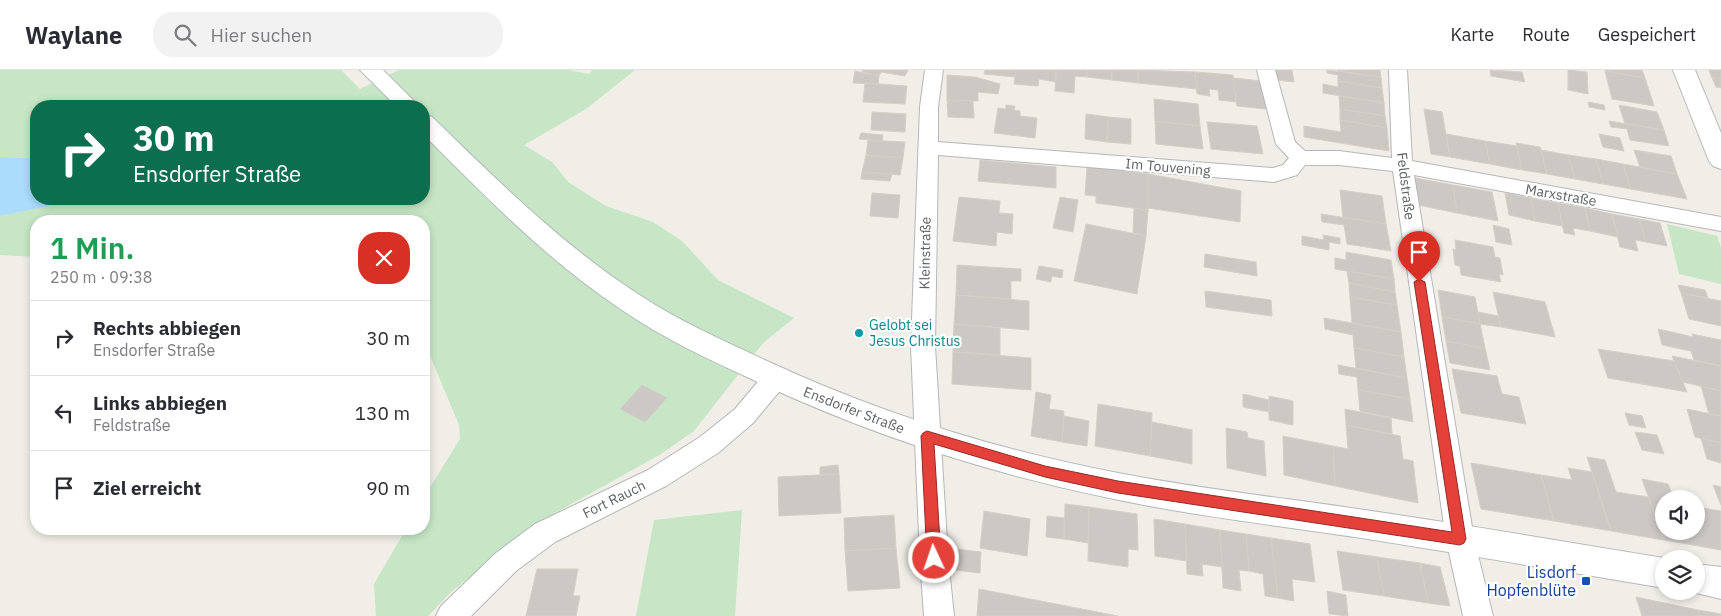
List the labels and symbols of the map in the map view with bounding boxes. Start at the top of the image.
street label: Feldstraße [1393,151,1419,221]
street label: Im Touvening [1125,154,1212,180]
street label: Marxstraße [1524,180,1598,210]
street label: Kleinstraße [915,216,935,289]
pin [1398,231,1440,282]
place label: Gelobt sei Jesus Christus [869,316,961,350]
marker: Gelobt sei Jesus Christus [853,327,865,339]
street label: Ensdorfer Straße [801,382,907,438]
street label: Fort Rauch [580,476,648,522]
position arrow [907,531,959,583]
place label: Lisdorf Hopfenblüte [1486,562,1576,600]
marker: Lisdorf Hopfenblüte [1580,575,1592,587]

